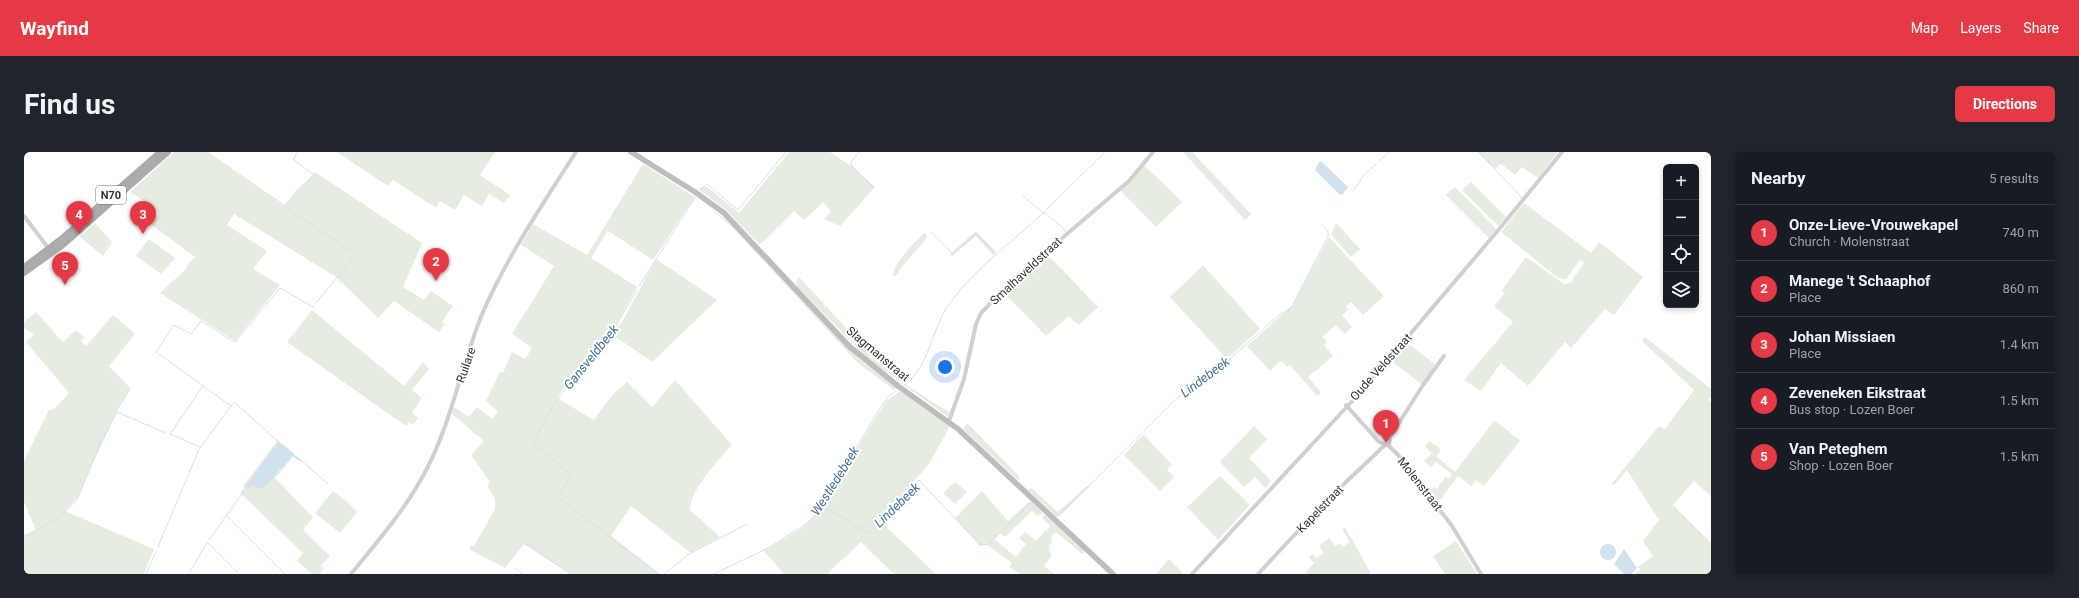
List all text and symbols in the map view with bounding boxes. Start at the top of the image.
text: Wayfind [20,17,89,40]
text: Map [1911,20,1938,36]
text: Layers [1960,20,2001,36]
text: Share [2023,20,2059,36]
button: Directions [1955,86,2055,122]
text: Find us [24,88,115,121]
map controls [1663,164,1699,308]
button: + [1663,164,1699,200]
text: Nearby [1751,168,1806,188]
text: 5 results [1989,171,2039,186]
road number: N70 [96,186,126,204]
button: − [1663,200,1699,236]
pin: 4 [66,201,92,234]
pin: 3 [130,201,156,234]
text: Onze-Lieve-Vrouwekapel [1789,216,1958,234]
text: 1 [1760,225,1768,240]
text: 740 m [2002,225,2039,240]
street label: Smalhaveldstraat [987,234,1065,308]
text: Church · Molenstraat [1789,234,1909,249]
button: locate [1663,236,1699,272]
pin: 2 [423,248,449,281]
pin: 5 [52,252,78,285]
button: layers [1663,272,1699,308]
text: Manege 't Schaaphof [1789,272,1930,290]
text: 2 [1760,281,1768,296]
text: 860 m [2002,281,2039,296]
text: Place [1789,290,1821,305]
water label: Gansveldbeek [560,321,622,392]
street label: Slagmanstraat [844,324,912,384]
text: Johan Missiaen [1789,328,1895,346]
street label: Oude Veldstraat [1347,331,1415,403]
text: 3 [1760,337,1768,352]
text: 1.4 km [2000,337,2039,352]
street label: Ruilare [453,345,479,385]
text: Place [1789,346,1821,361]
water label: Lindebeek [1178,353,1233,400]
your location [935,357,955,377]
text: Zeveneken Eikstraat [1789,384,1926,402]
text: 4 [1760,393,1768,408]
text: 1.5 km [2000,393,2039,408]
text: Bus stop · Lozen Boer [1789,402,1914,417]
pin: 1 [1373,410,1399,443]
text: Van Peteghem [1789,440,1888,458]
water label: Westledebeek [808,443,863,518]
text: 5 [1760,449,1768,464]
text: 1.5 km [2000,449,2039,464]
street label: Molenstraat [1395,454,1445,514]
text: Shop · Lozen Boer [1789,458,1893,473]
water label: Lindebeek [871,479,923,530]
street label: Kapelstraat [1294,482,1346,536]

